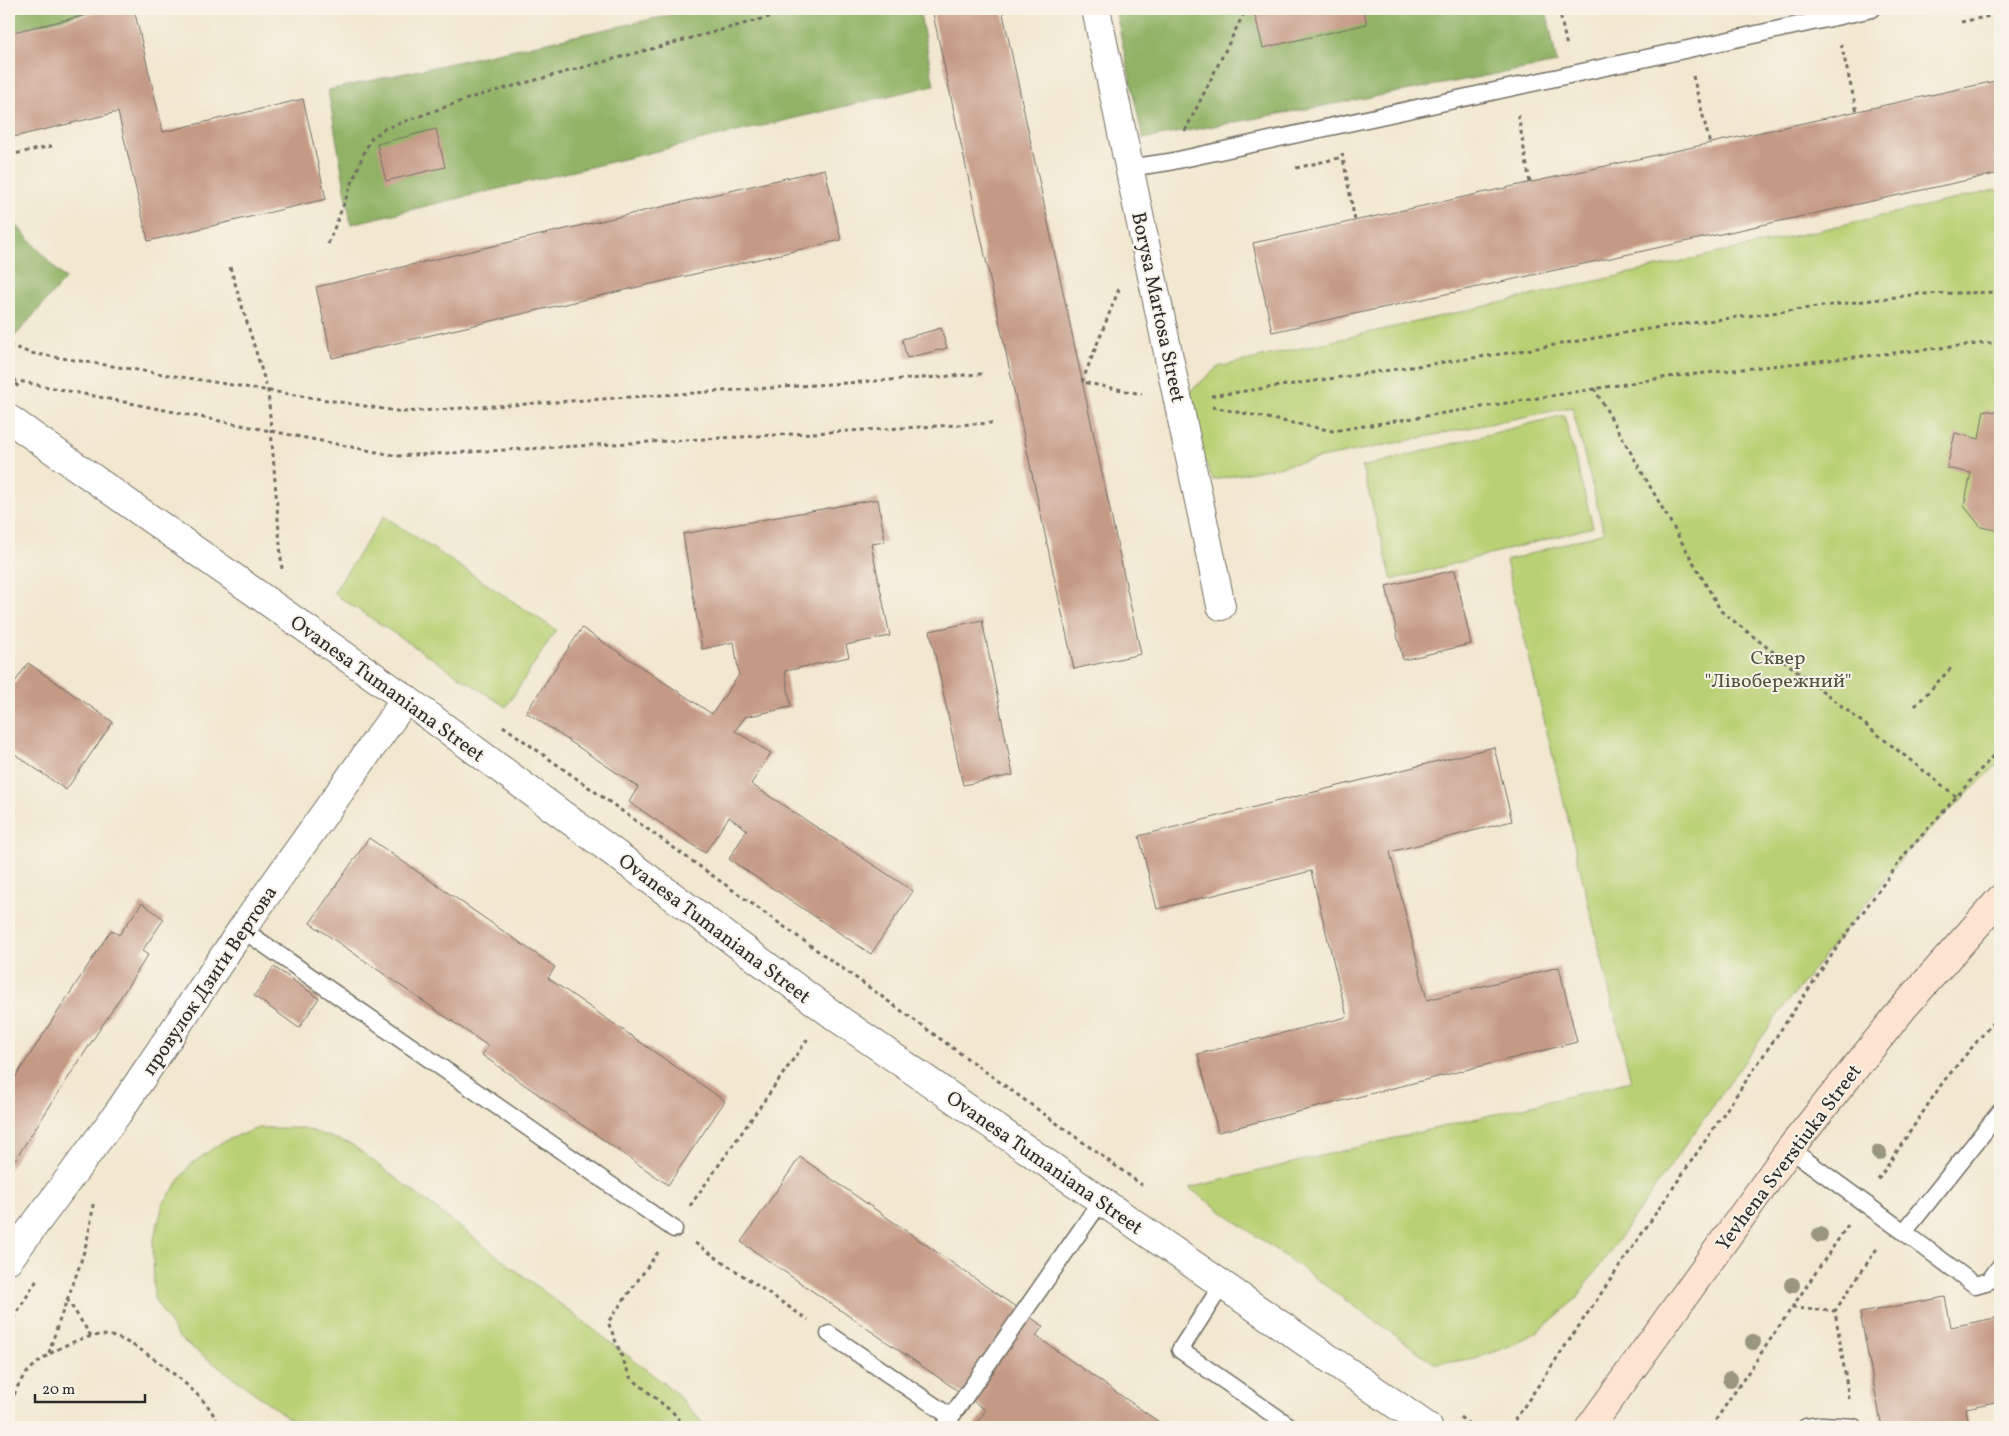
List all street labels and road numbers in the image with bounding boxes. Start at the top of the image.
street label: Borysa Martosa Street [1123,210,1191,405]
street label: Ovanesa Tumaniana Street [284,609,490,770]
street label: Ovanesa Tumaniana Street [612,848,816,1011]
street label: провулок Дзиґи Вертова [137,881,285,1082]
street label: Yevhena Sverstiuka Street [1710,1059,1869,1257]
street label: Ovanesa Tumaniana Street [940,1085,1148,1242]

